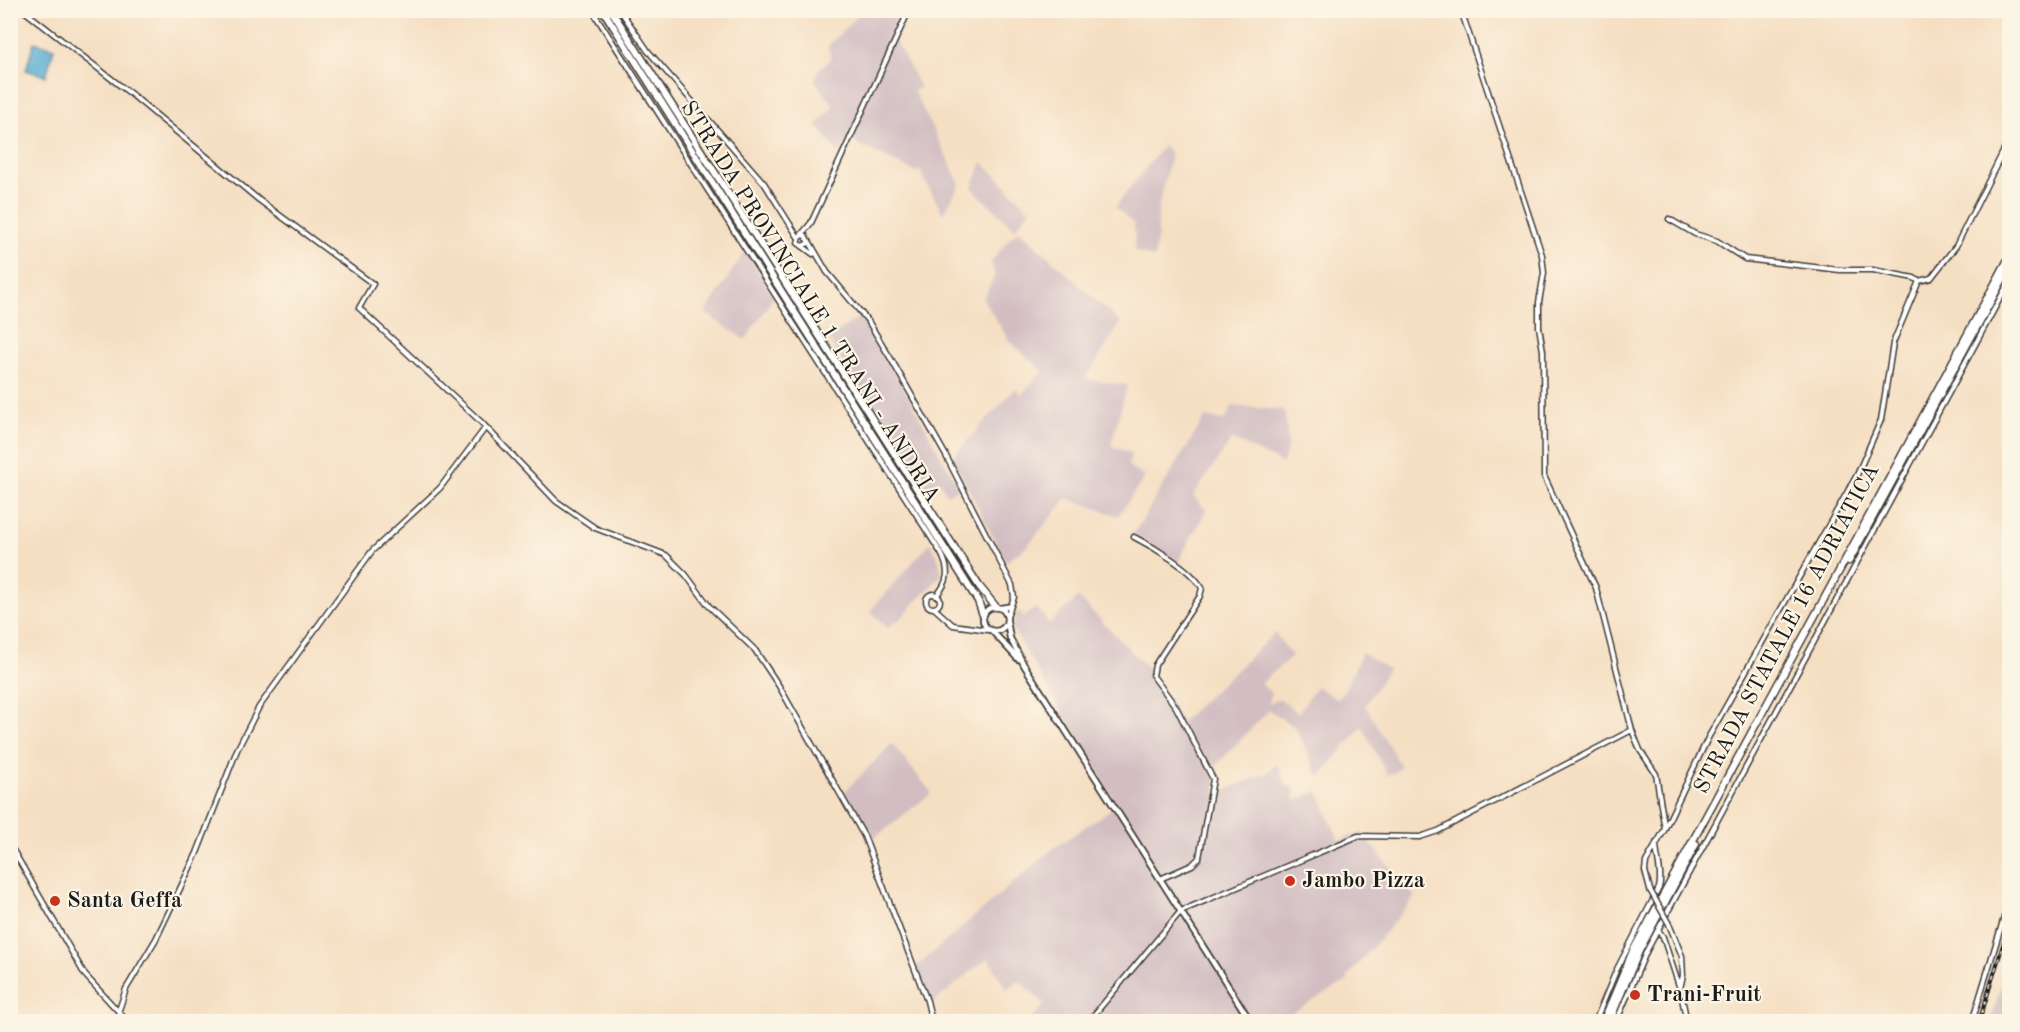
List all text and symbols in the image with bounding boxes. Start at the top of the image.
street label: STRADA PROVINCIALE 1 TRANI - ANDRIA [676,97,944,507]
street label: STRADA STATALE 16 ADRIATICA [1691,460,1884,797]
place label: Jambo Pizza [1302,870,1425,892]
marker: Jambo Pizza [1283,874,1297,888]
place label: Santa Geffa [67,890,182,912]
marker: Santa Geffa [48,894,62,908]
place label: Trani-Fruit [1647,984,1761,1006]
marker: Trani-Fruit [1628,988,1642,1002]

